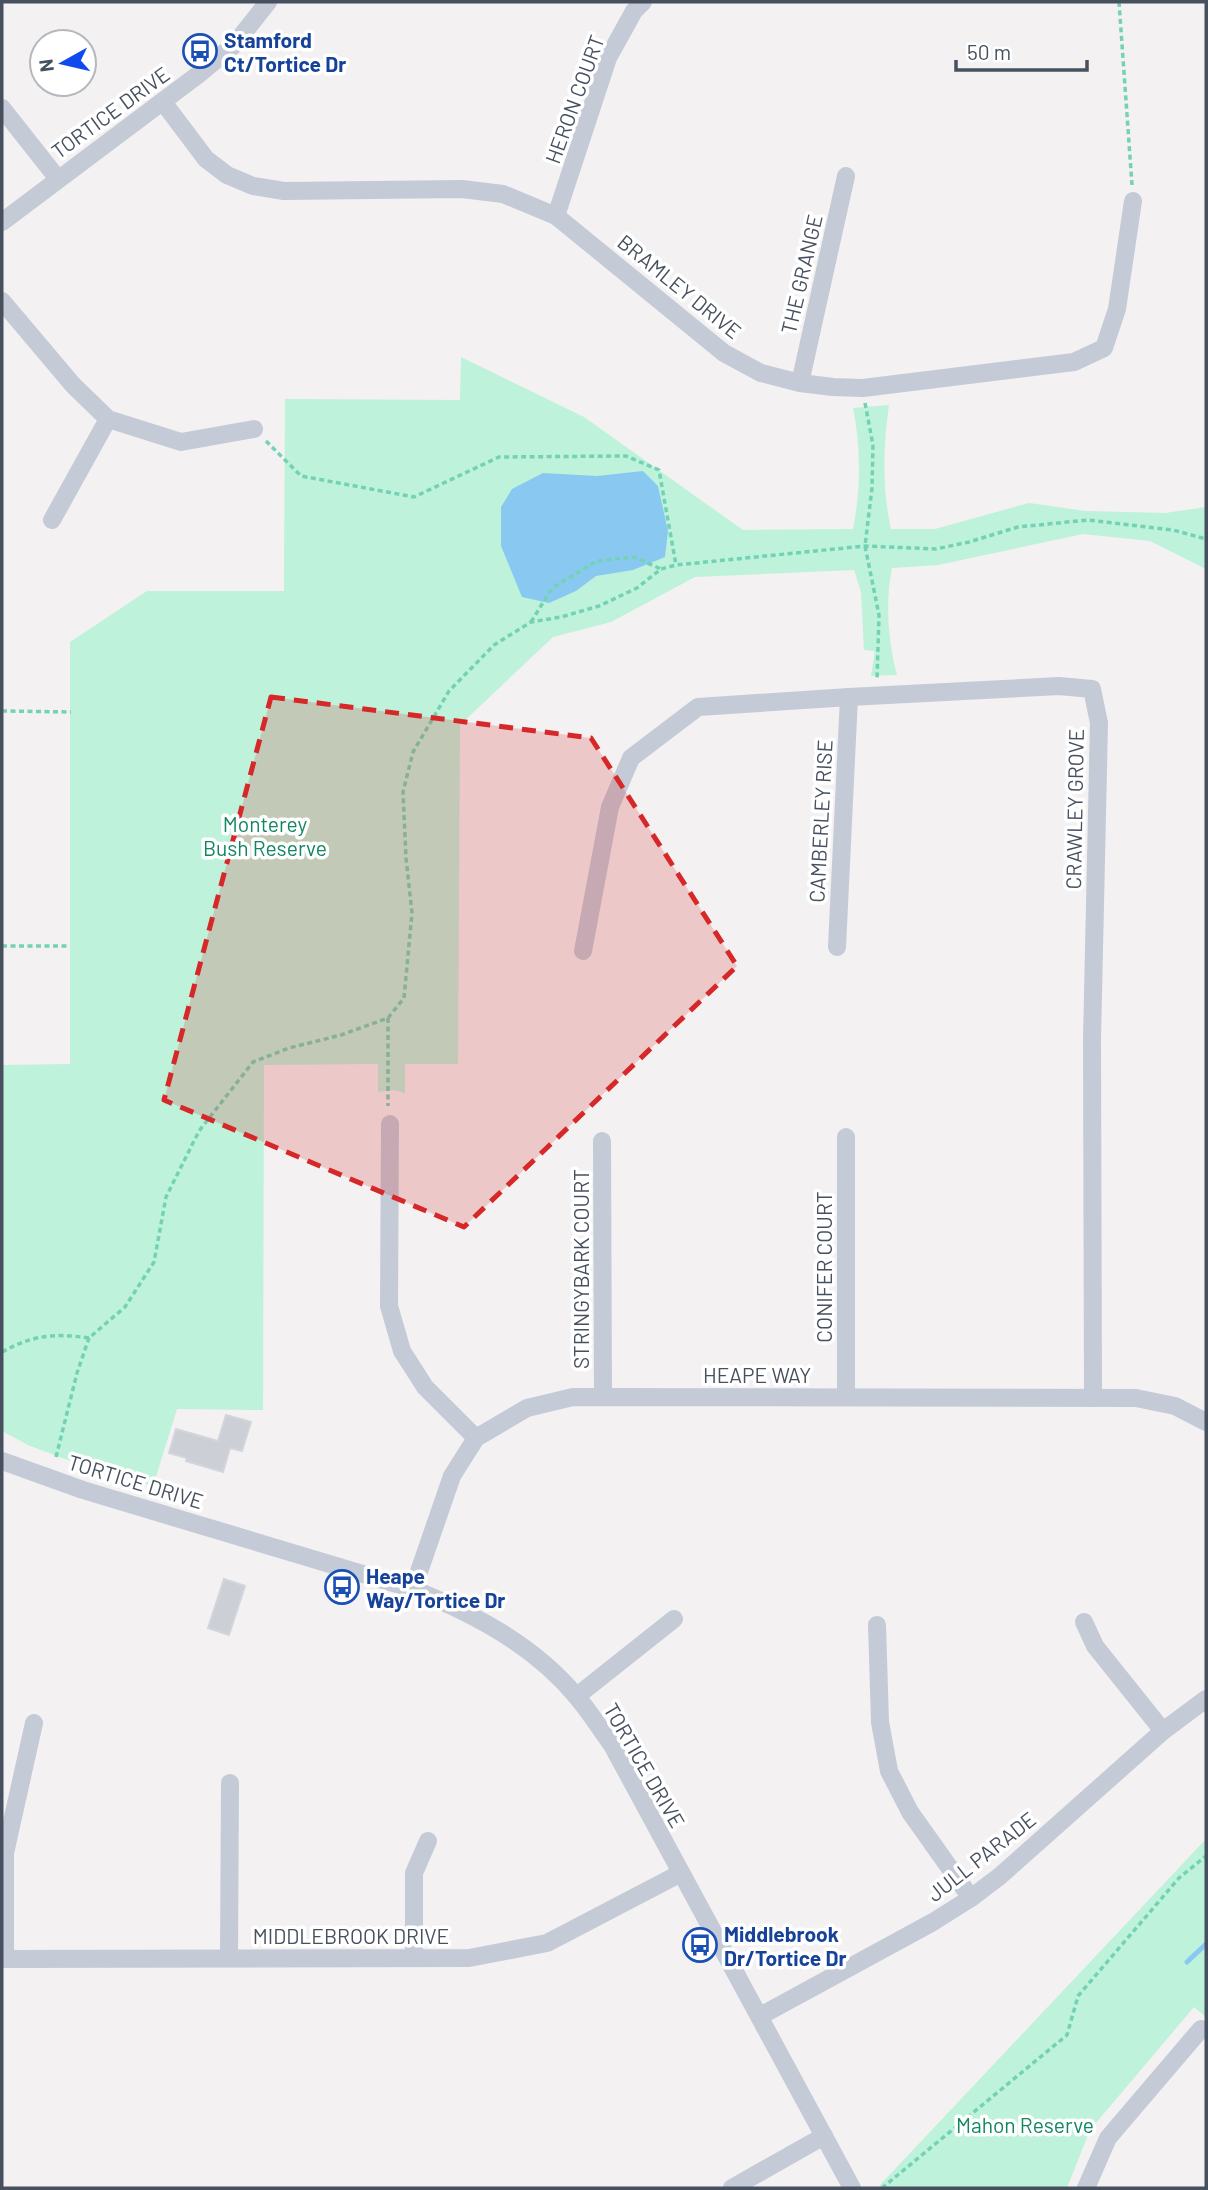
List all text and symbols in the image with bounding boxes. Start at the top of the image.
place label: Stamford Ct/Tortice Dr [224,27,346,76]
north arrow [28,28,98,98]
scale bar [956,28,1087,72]
street label: HERON COURT [539,31,609,167]
bus stop icon: Stamford Ct/Tortice Dr [181,32,219,70]
text: 50 m [967,39,1011,64]
text: N [33,58,58,73]
street label: TORTICE DRIVE [46,61,174,163]
street label: THE GRANGE [775,212,827,336]
street label: BRAMLEY DRIVE [613,229,747,343]
street label: CRAWLEY GROVE [1060,728,1088,890]
street label: CAMBERLEY RISE [803,739,837,903]
park label: Monterey Bush Reserve [203,811,327,860]
street label: STRINGYBARK COURT [568,1169,593,1369]
street label: CONIFER COURT [811,1191,836,1343]
street label: HEAPE WAY [703,1362,811,1387]
street label: TORTICE DRIVE [65,1449,207,1513]
place label: Heape Way/Tortice Dr [366,1563,505,1612]
bus stop icon: Heape Way/Tortice Dr [323,1568,361,1606]
street label: TORTICE DRIVE [599,1698,691,1832]
street label: JULL PARADE [922,1806,1040,1906]
place label: Middlebrook Dr/Tortice Dr [724,1921,847,1970]
street label: MIDDLEBROOK DRIVE [253,1923,449,1948]
bus stop icon: Middlebrook Dr/Tortice Dr [681,1926,719,1964]
park label: Mahon Reserve [956,2112,1094,2137]

